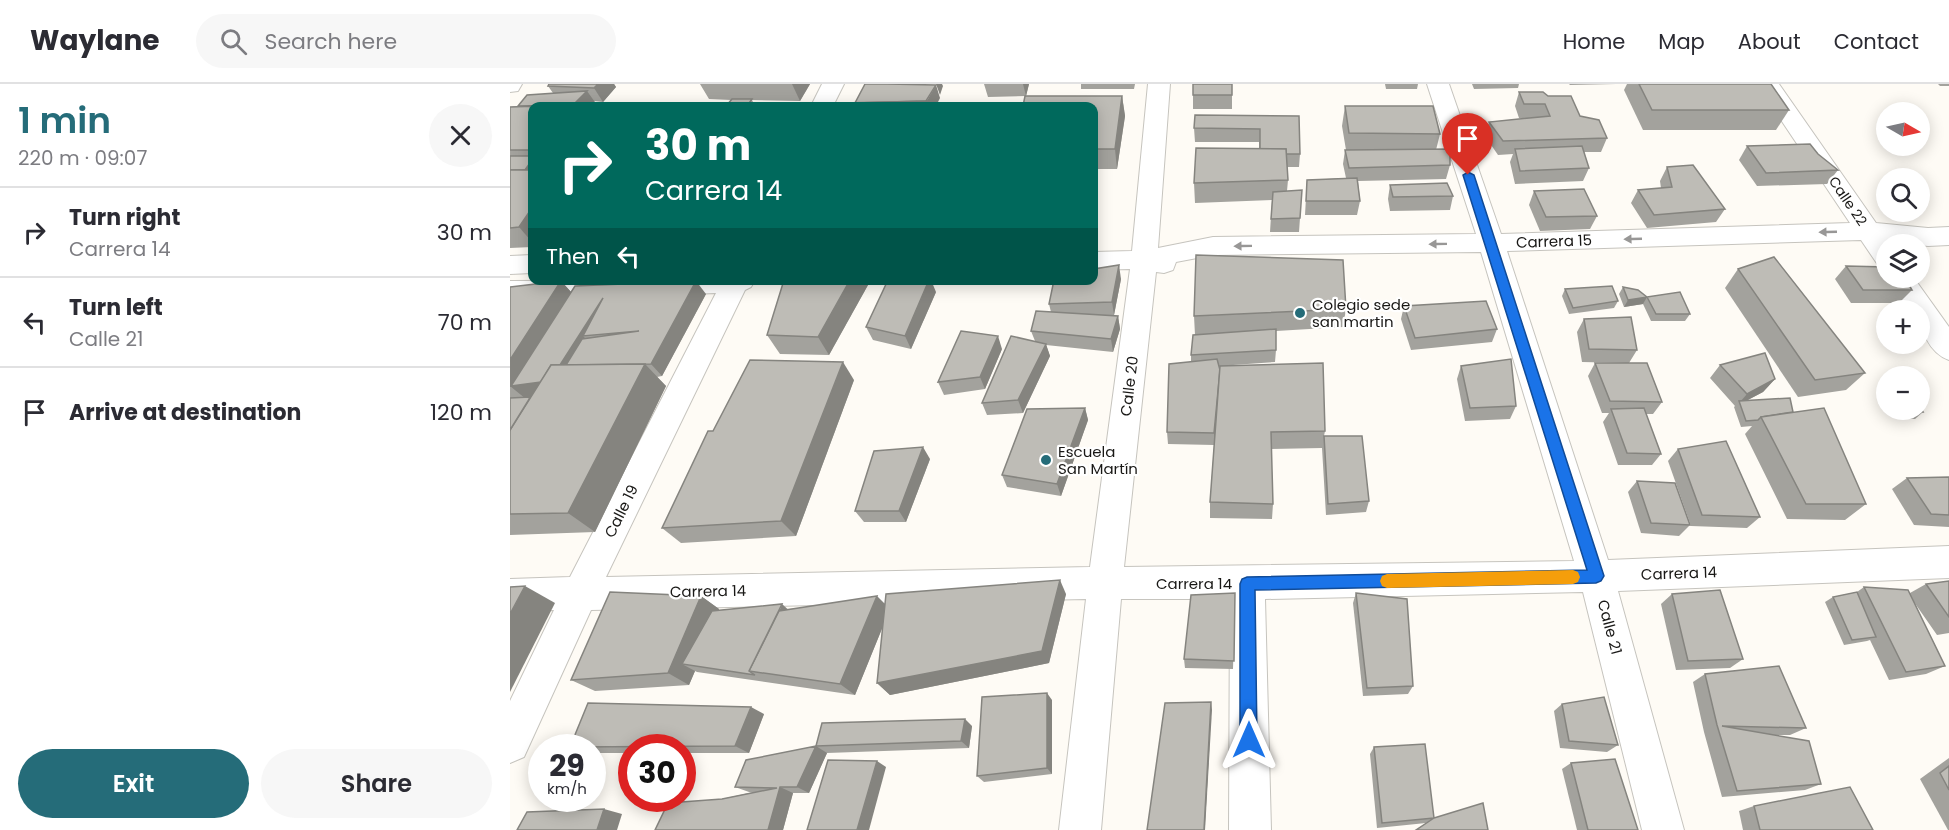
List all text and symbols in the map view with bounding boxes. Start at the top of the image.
search box [196,14,616,68]
text: Waylane [30,21,160,60]
icon: search [217,25,250,58]
text: Search here [265,26,397,57]
text: Home [1563,27,1625,56]
text: Map [1658,27,1705,56]
text: About [1738,27,1801,56]
text: Contact [1834,27,1919,56]
text: 1 min [18,95,111,146]
north arrow [1876,102,1930,156]
map controls [1876,102,1930,420]
button: close [429,104,492,167]
pin [1442,113,1493,175]
text: 30 m [645,116,751,175]
icon: arrive [1451,122,1484,155]
icon: right [546,126,624,204]
text: 220 m · 09:07 [18,144,147,172]
button: search [1876,168,1930,222]
text: Carrera 14 [645,172,782,209]
street label: Calle 22 [1824,172,1872,230]
text: Turn right [69,202,180,233]
icon: right [18,216,51,249]
text: 30 m [437,217,492,248]
one-way arrow [1819,228,1838,237]
street label: Carrera 15 [1516,229,1592,253]
one-way arrow [1624,234,1643,243]
button: layers [1876,234,1930,288]
text: Carrera 14 [69,235,171,263]
one-way arrow [1429,239,1448,249]
icon: left [612,240,645,273]
text: Then [546,241,600,272]
one-way arrow [1234,241,1253,251]
text: Turn left [69,292,163,323]
place label: Colegio sede san martin [1312,294,1410,332]
button: + [1876,300,1930,354]
icon: left [18,306,51,339]
marker: Colegio sede san martin [1293,306,1307,320]
text: 70 m [438,307,492,338]
text: Calle 21 [69,325,143,353]
street label: Calle 20 [1115,355,1143,417]
button: − [1876,366,1930,420]
icon: arrive [18,396,51,429]
text: Arrive at destination [69,397,301,428]
text: 120 m [430,397,492,428]
place label: Escuela San Martín [1058,441,1138,479]
marker: Escuela San Martín [1039,453,1053,467]
street label: Calle 19 [599,481,643,541]
street label: Carrera 14 [1641,561,1717,585]
street label: Carrera 14 [1156,573,1232,594]
street label: Carrera 14 [670,580,746,602]
street label: Calle 21 [1593,597,1627,657]
position arrow [1217,708,1281,772]
speed limit sign: 30 [618,734,696,812]
text: 29 [549,744,585,787]
button: Exit [18,749,249,818]
button: Share [261,749,492,818]
text: km/h [547,778,587,799]

